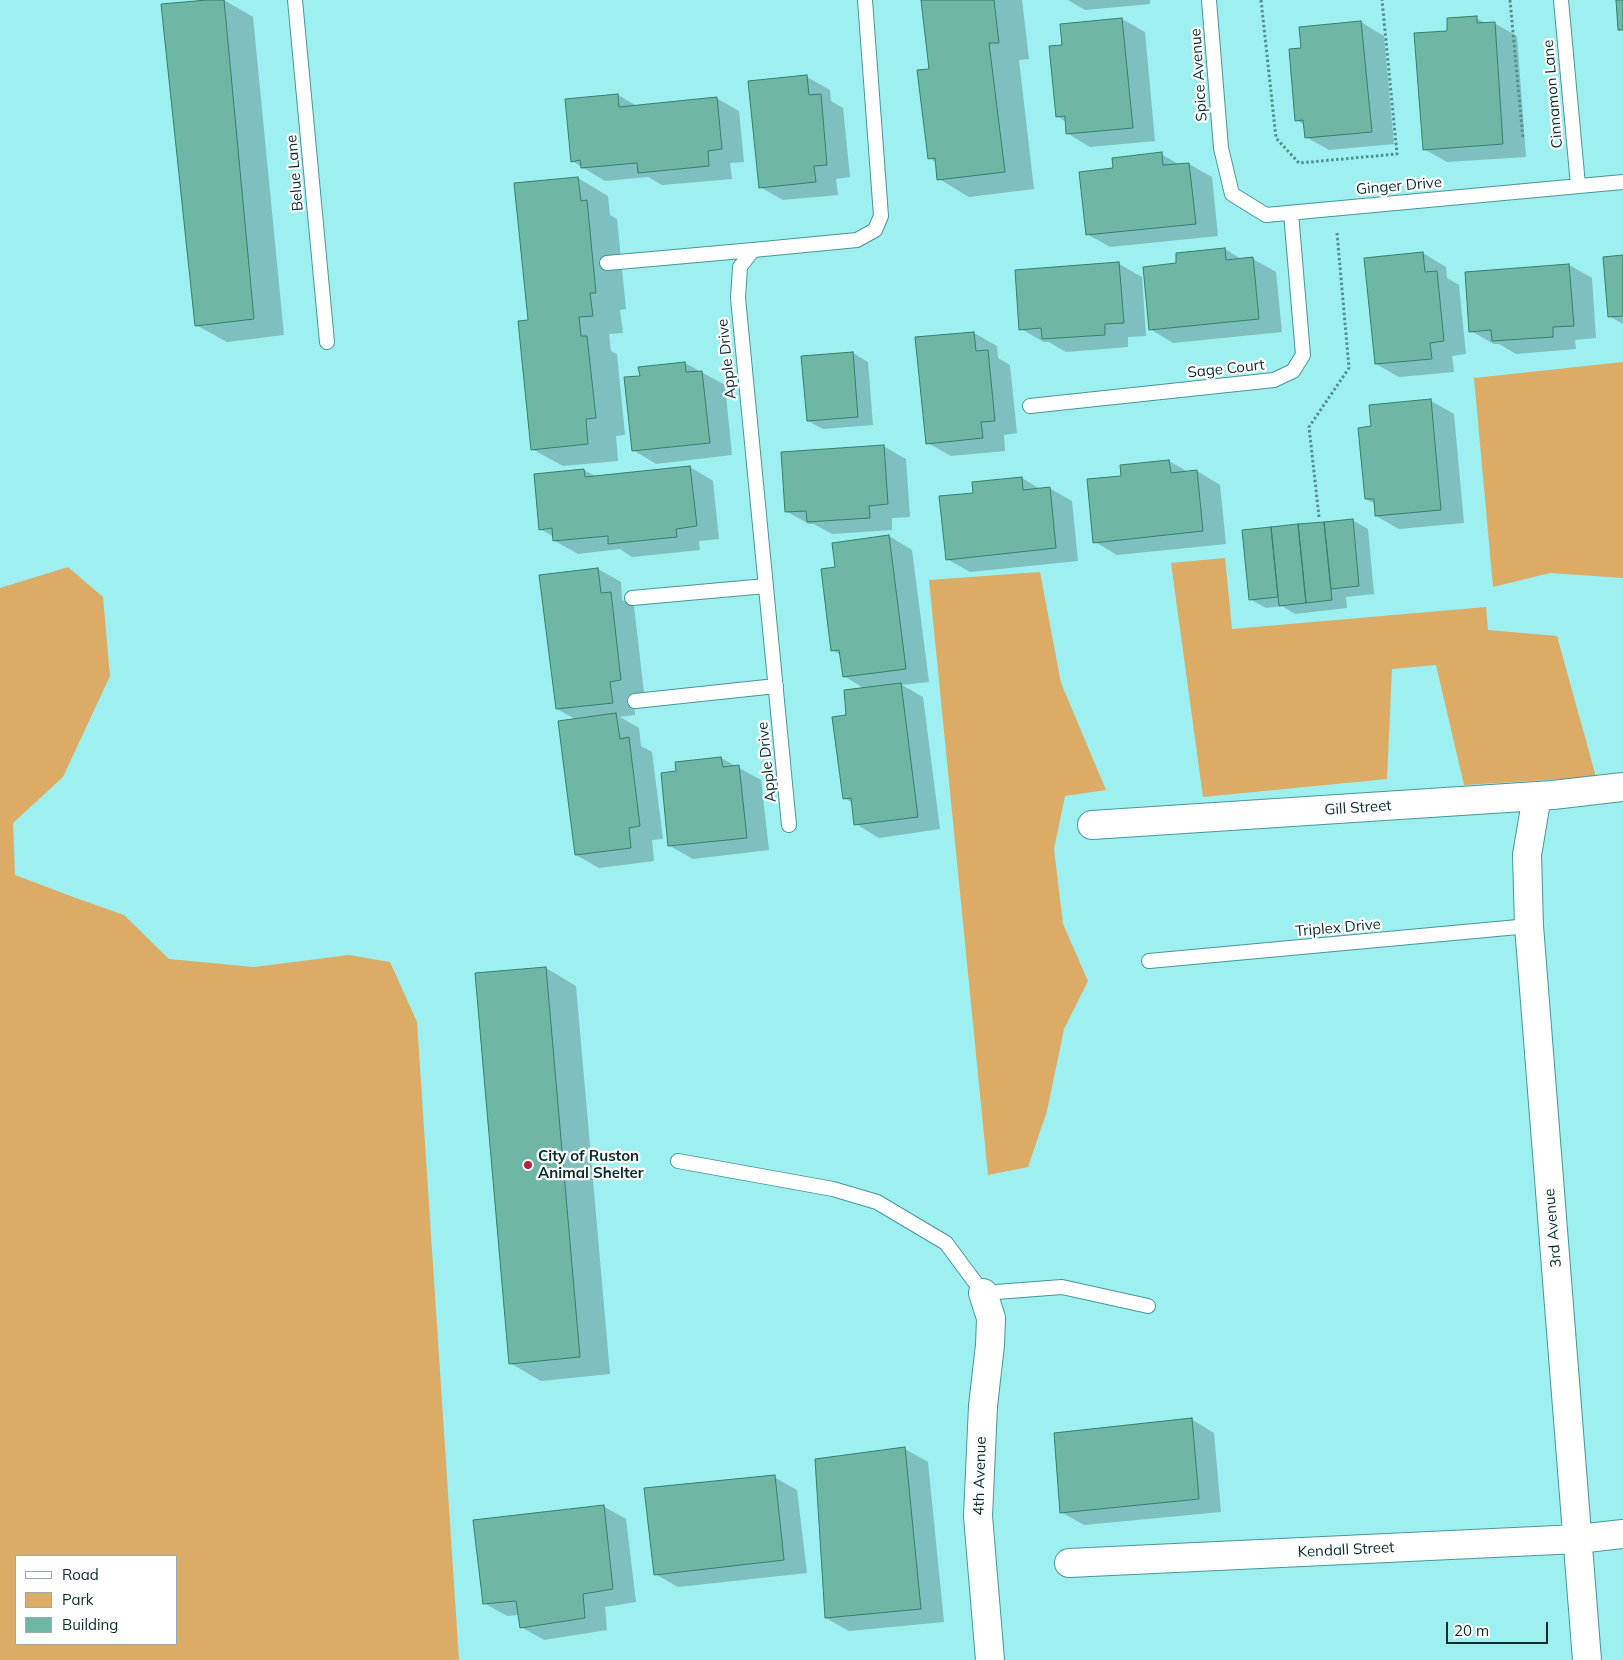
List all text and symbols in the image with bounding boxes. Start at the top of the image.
street label: Spice Avenue [1187,28,1211,122]
street label: Cinnamon Lane [1539,39,1567,149]
street label: Belue Lane [283,134,307,212]
street label: Ginger Drive [1355,173,1443,199]
street label: Apple Drive [714,318,740,400]
street label: Sage Court [1187,356,1265,382]
street label: Apple Drive [754,721,780,803]
street label: Gill Street [1324,797,1392,819]
street label: Triplex Drive [1294,915,1382,941]
place label: City of Ruston Animal Shelter [538,1147,644,1182]
marker: City of Ruston Animal Shelter [522,1159,534,1171]
street label: 3rd Avenue [1541,1188,1565,1268]
street label: 4th Avenue [970,1436,990,1516]
street label: Kendall Street [1297,1538,1395,1562]
legend [15,1555,178,1645]
text: Road [62,1565,99,1584]
text: Park [62,1590,94,1609]
scale bar [1448,1612,1550,1644]
text: Building [62,1615,118,1634]
text: 20 m [1454,1621,1489,1640]

